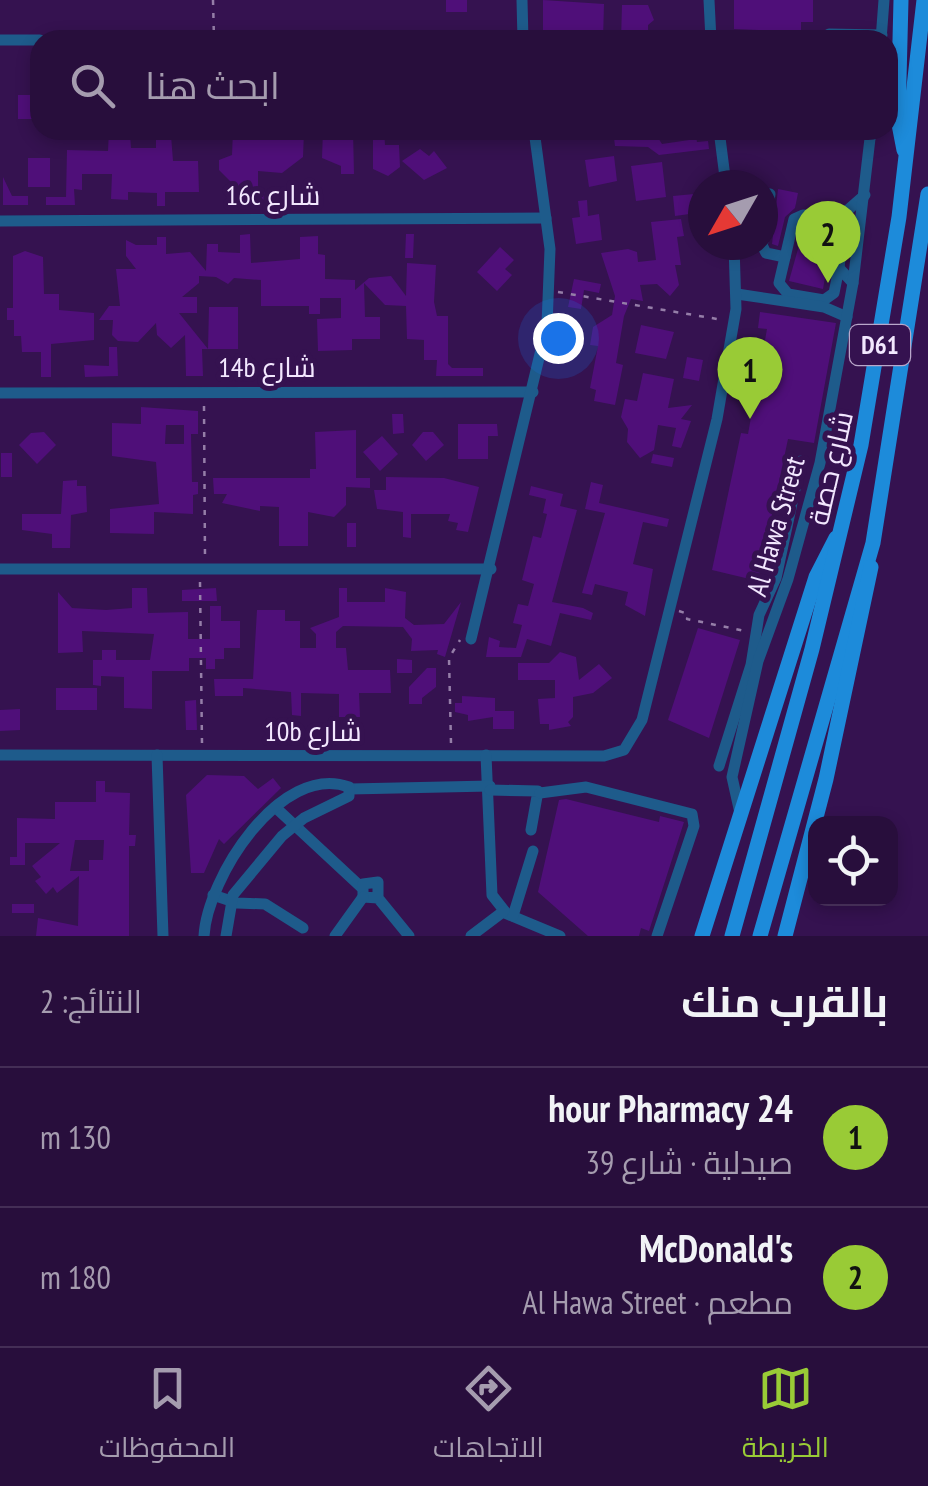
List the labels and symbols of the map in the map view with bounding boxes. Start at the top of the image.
north arrow [688,170,778,260]
street label: 16c شارع [226,176,320,214]
pin: 2 [796,200,860,283]
your location [533,313,584,364]
road number: D61 [850,325,910,365]
pin: 1 [718,336,782,419]
street label: 14b شارع [218,348,316,386]
street label: شارع حصة [799,407,862,529]
street label: Al Hawa Street [737,452,813,600]
street label: 10b شارع [264,712,362,750]

